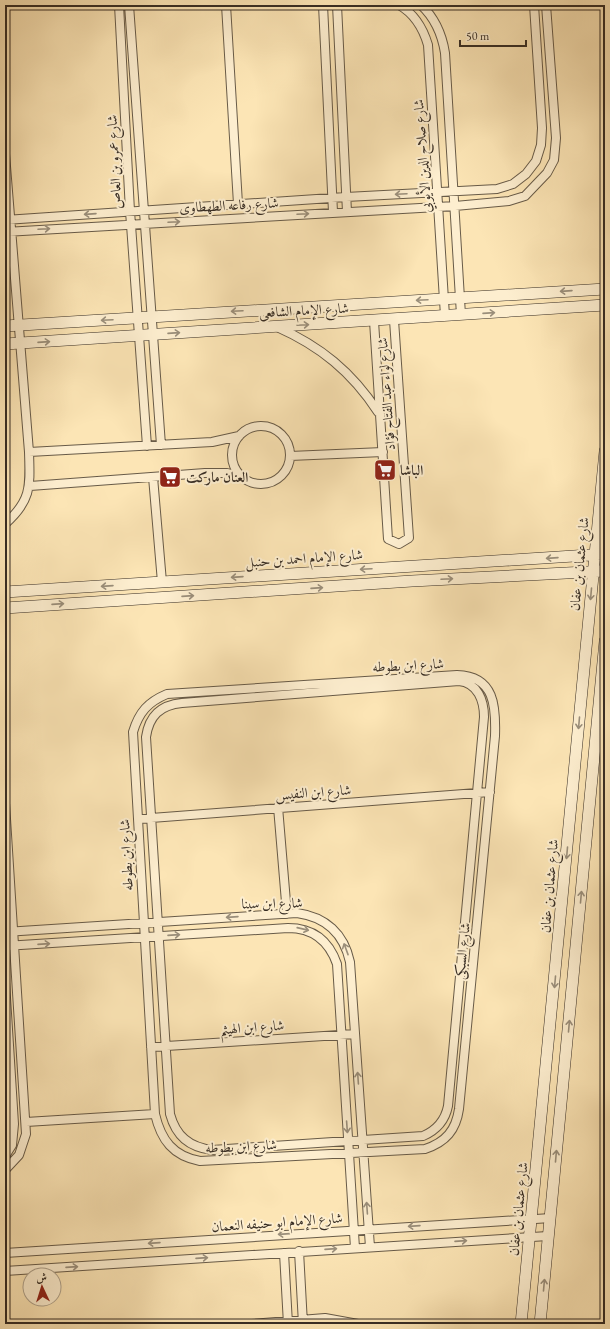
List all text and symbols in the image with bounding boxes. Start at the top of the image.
scale bar [460,22,526,48]
text: 50 m [466,28,490,44]
street label: شارع صلاح الدين الأيوبي [408,98,439,214]
street label: شارع عمرو بن العاص [103,114,128,210]
one-way arrow [395,191,408,198]
street label: شارع رفاعه الطهطاوى [179,193,279,220]
one-way arrow [84,211,97,218]
one-way arrow [297,211,310,218]
one-way arrow [167,218,180,225]
one-way arrow [37,226,50,233]
one-way arrow [560,287,573,295]
one-way arrow [416,297,429,304]
street label: شارع الإمام الشافعى [259,299,350,325]
one-way arrow [231,308,244,315]
one-way arrow [482,310,495,317]
one-way arrow [101,316,114,323]
one-way arrow [296,321,309,328]
one-way arrow [167,330,180,337]
street label: شارع لواء عبد الفتاح فؤاد [373,337,403,451]
one-way arrow [37,338,50,345]
supermarket icon: الباشا [372,457,398,483]
place label: الباشا [400,461,423,479]
supermarket icon: العنان ماركت [157,464,183,490]
place label: العنان ماركت [186,468,248,486]
street label: شارع عثمان بن عفان [565,516,596,612]
street label: شارع الإمام احمد بن حنبل [245,545,364,575]
one-way arrow [546,554,559,561]
one-way arrow [360,566,373,573]
one-way arrow [231,574,244,581]
one-way arrow [440,575,453,583]
one-way arrow [101,582,114,589]
one-way arrow [310,585,323,592]
one-way arrow [587,587,595,600]
one-way arrow [181,593,194,600]
one-way arrow [51,601,64,608]
street label: شارع ابن بطوطه [372,654,445,679]
one-way arrow [575,716,583,729]
street label: شارع ابن النفيس [274,780,352,807]
street label: شارع ابن بطوطه [115,818,140,891]
street label: شارع عثمان بن عفان [536,838,565,934]
one-way arrow [563,846,570,859]
one-way arrow [577,891,585,904]
street label: شارع ابن سينا [241,893,303,916]
one-way arrow [226,914,239,921]
street label: شارع السبكى [450,921,477,981]
one-way arrow [296,926,309,934]
one-way arrow [167,931,180,938]
one-way arrow [37,940,50,947]
one-way arrow [342,943,349,956]
one-way arrow [551,975,558,988]
street label: شارع ابن الهيثم [219,1016,285,1043]
one-way arrow [565,1020,572,1033]
one-way arrow [354,1072,361,1085]
one-way arrow [344,1120,351,1133]
street label: شارع ابن بطوطه [205,1135,278,1160]
one-way arrow [553,1150,560,1163]
street label: شارع عثمان بن عفان [504,1161,535,1257]
one-way arrow [364,1202,371,1215]
street label: شارع الإمام ابو حنيفه النعمان [211,1208,343,1240]
one-way arrow [408,1222,421,1229]
one-way arrow [278,1231,291,1238]
one-way arrow [454,1237,467,1245]
one-way arrow [148,1239,161,1246]
one-way arrow [324,1246,337,1253]
one-way arrow [195,1255,208,1262]
one-way arrow [65,1263,78,1270]
north arrow [22,1267,62,1307]
text: ش [35,1270,47,1284]
one-way arrow [540,1279,547,1292]

